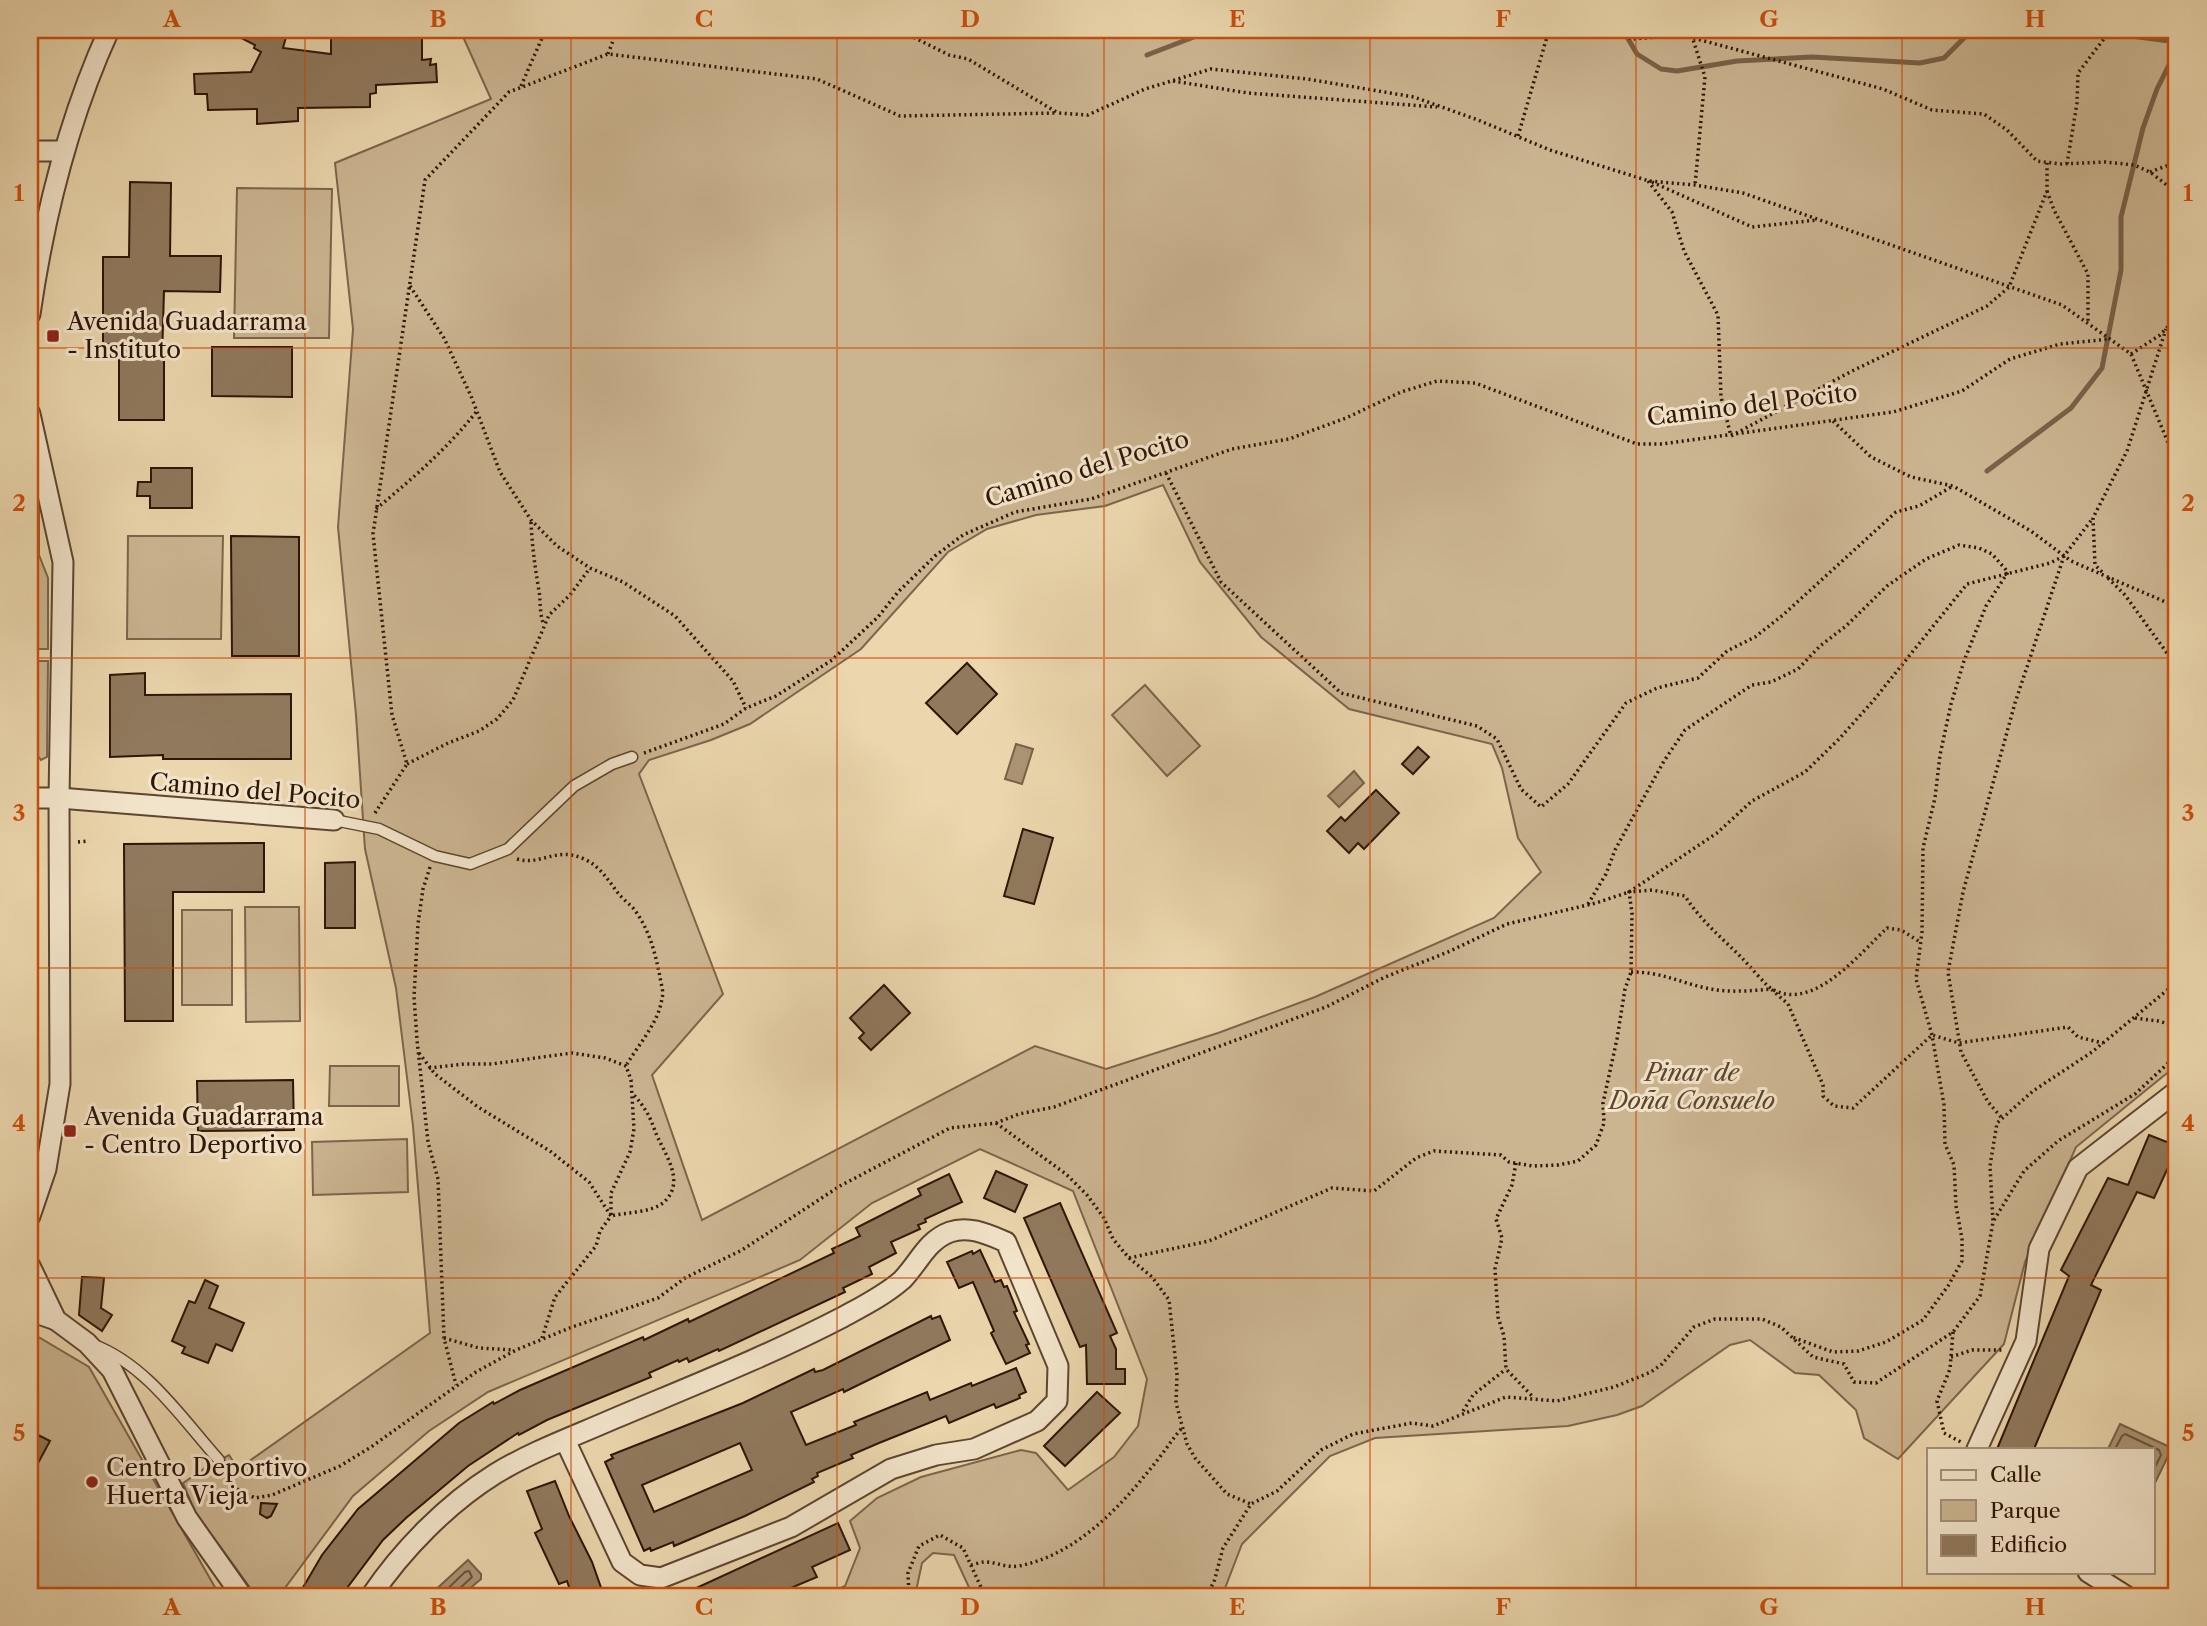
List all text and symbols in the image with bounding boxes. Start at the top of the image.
text: A [162,5,182,33]
text: B [429,5,447,33]
text: C [695,5,713,33]
text: D [960,5,980,33]
text: E [1229,5,1245,33]
text: F [1495,5,1511,33]
text: G [1759,5,1779,33]
text: H [2025,5,2046,33]
text: 1 [14,179,25,207]
text: 1 [2183,179,2194,207]
place label: Avenida Guadarrama - Instituto [66,307,307,364]
marker: Avenida Guadarrama - Instituto [45,328,61,344]
street label: Camino del Pocito [1645,377,1859,432]
street label: Camino del Pocito [981,424,1192,513]
text: 2 [12,489,26,517]
text: 2 [2181,489,2195,517]
street label: Camino del Pocito [148,767,362,814]
text: 3 [13,799,26,827]
text: 3 [2182,799,2195,827]
park label: Pinar de Doña Consuelo [1607,1058,1775,1115]
place label: Avenida Guadarrama - Centro Deportivo [83,1102,324,1159]
text: 4 [12,1109,26,1137]
text: 4 [2181,1109,2195,1137]
marker: Avenida Guadarrama - Centro Deportivo [62,1123,78,1139]
text: 5 [13,1419,25,1447]
text: 5 [2182,1419,2194,1447]
legend [1927,1448,2154,1574]
place label: Centro Deportivo Huerta Vieja [106,1453,307,1510]
text: Calle [1990,1462,2042,1487]
marker: Centro Deportivo Huerta Vieja [84,1474,100,1490]
text: Parque [1990,1498,2061,1523]
text: Edificio [1990,1532,2067,1557]
text: A [162,1593,182,1621]
text: B [429,1593,447,1621]
text: C [695,1593,713,1621]
text: D [960,1593,980,1621]
text: E [1229,1593,1245,1621]
text: F [1495,1593,1511,1621]
text: G [1759,1593,1779,1621]
text: H [2025,1593,2046,1621]

